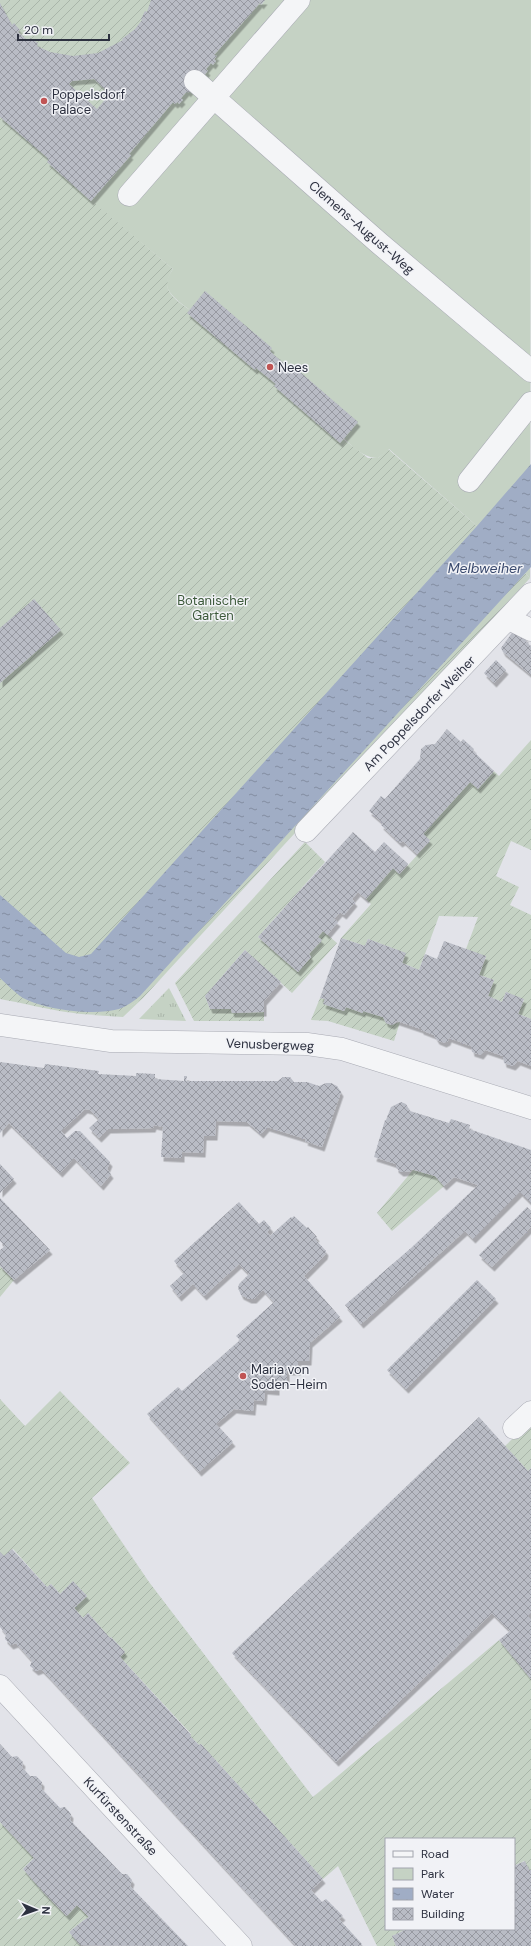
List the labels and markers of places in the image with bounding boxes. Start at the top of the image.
place label: Poppelsdorf Palace [52,86,126,118]
marker: Poppelsdorf Palace [39,96,49,106]
place label: Nees [278,359,308,376]
marker: Nees [265,362,275,372]
place label: Maria von Soden-Heim [251,1361,327,1393]
marker: Maria von Soden-Heim [238,1371,248,1381]

